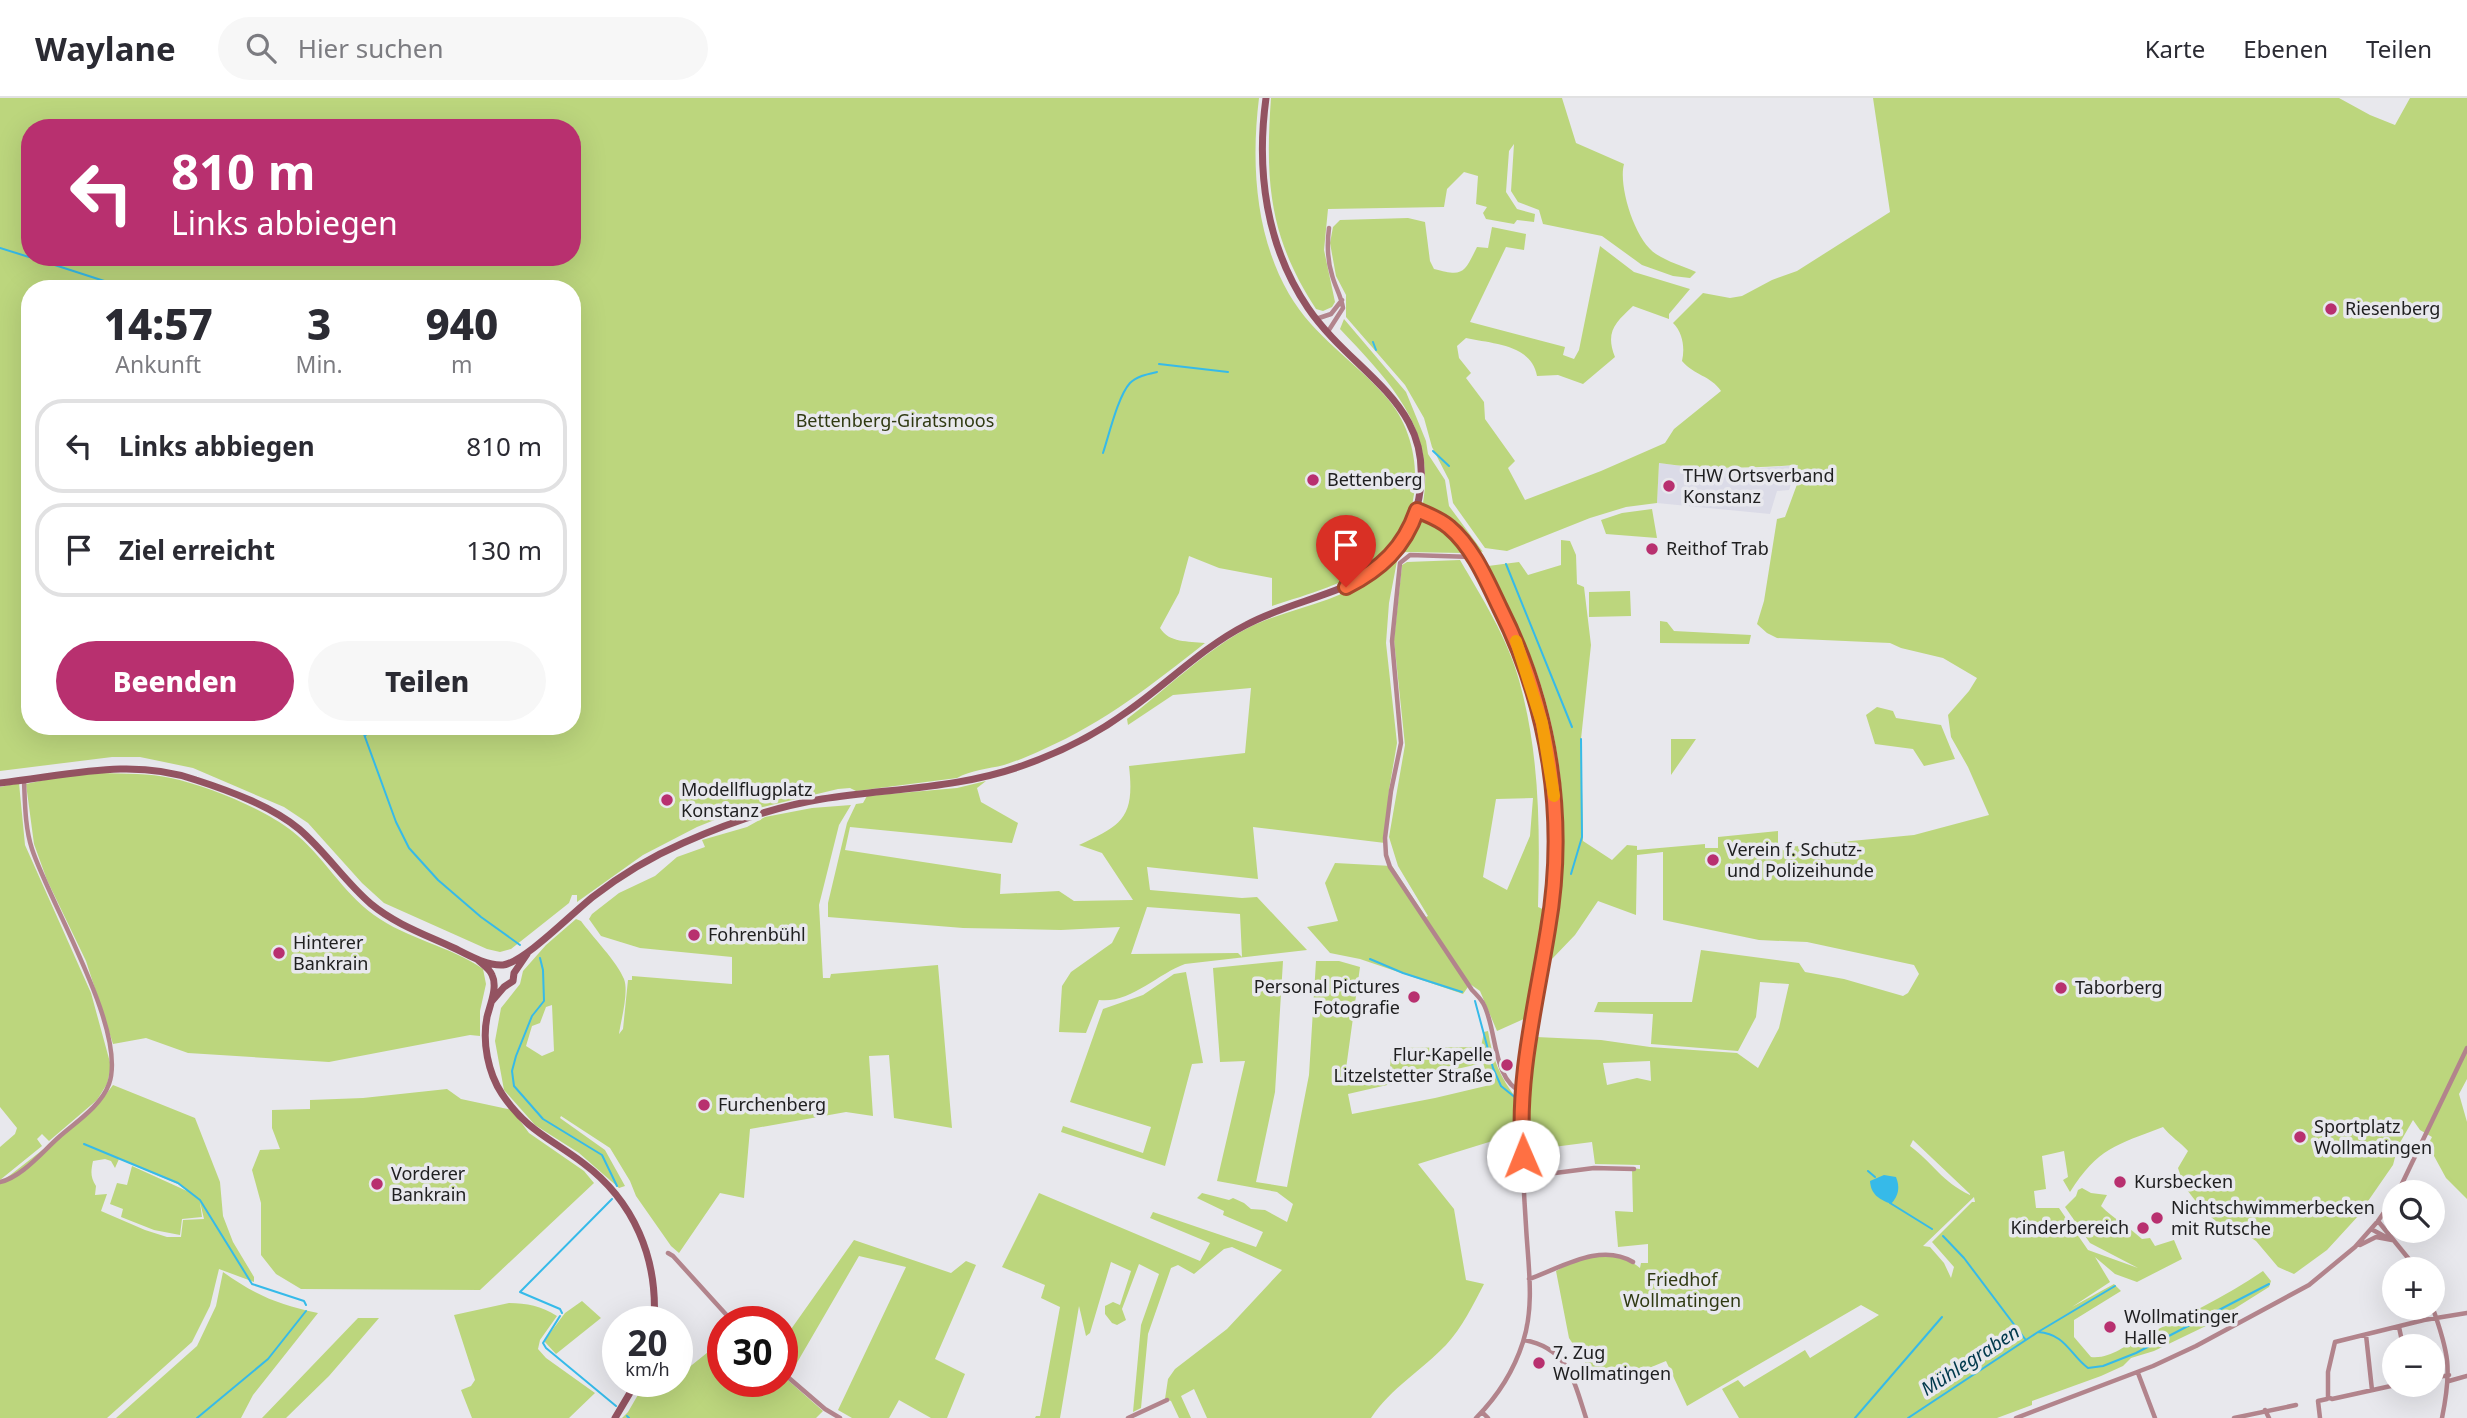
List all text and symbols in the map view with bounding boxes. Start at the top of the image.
search box [218,17,708,80]
text: Waylane [35,26,176,71]
icon: search [242,29,280,67]
text: Hier suchen [298,30,444,66]
text: Karte [2145,32,2205,65]
text: Ebenen [2243,32,2328,65]
text: Teilen [2366,32,2432,65]
text: 810 m [171,138,316,204]
icon: left [56,147,147,238]
text: Links abbiegen [171,201,398,244]
text: 14:57 [104,295,213,352]
text: 3 [307,295,331,352]
text: 940 [425,295,498,352]
place label: Riesenberg [2345,296,2440,320]
marker: Riesenberg [2323,301,2339,317]
text: Ankunft [115,348,201,380]
text: Min. [296,348,343,380]
text: m [451,348,473,380]
park label: Bettenberg-Giratsmoos [796,408,994,432]
icon: left [60,427,98,465]
text: Links abbiegen [119,428,315,464]
text: 810 m [466,428,542,464]
place label: THW Ortsverband Konstanz [1683,463,1834,508]
place label: Bettenberg [1327,467,1423,491]
marker: Bettenberg [1305,472,1321,488]
marker: THW Ortsverband Konstanz [1661,478,1677,494]
pin [1316,515,1376,587]
icon: arrive [1327,526,1365,564]
icon: arrive [60,531,98,569]
text: Ziel erreicht [119,532,275,568]
text: 130 m [466,532,542,568]
place label: Reithof Trab [1666,536,1769,560]
marker: Reithof Trab [1644,541,1660,557]
button: Beenden [56,641,294,721]
button: Teilen [308,641,546,721]
place label: Modellflugplatz Konstanz [681,777,813,822]
marker: Modellflugplatz Konstanz [659,792,675,808]
place label: Verein f. Schutz- und Polizeihunde [1727,837,1874,882]
marker: Verein f. Schutz- und Polizeihunde [1705,852,1721,868]
place label: Fohrenbühl [708,922,806,946]
marker: Fohrenbühl [686,927,702,943]
place label: Hinterer Bankrain [293,930,368,975]
marker: Hinterer Bankrain [271,945,287,961]
place label: Personal Pictures Fotografie [1254,974,1400,1019]
place label: Taborberg [2075,975,2163,999]
marker: Taborberg [2053,980,2069,996]
marker: Personal Pictures Fotografie [1406,989,1422,1005]
place label: Flur-Kapelle Litzelstetter Straße [1334,1042,1493,1087]
marker: Flur-Kapelle Litzelstetter Straße [1499,1057,1515,1073]
place label: Furchenberg [718,1092,826,1116]
marker: Furchenberg [696,1097,712,1113]
place label: Sportplatz Wollmatingen [2314,1114,2432,1159]
position arrow [1486,1119,1560,1193]
marker: Sportplatz Wollmatingen [2292,1129,2308,1145]
place label: Vorderer Bankrain [391,1161,466,1206]
place label: Kursbecken [2134,1169,2233,1193]
marker: Kursbecken [2112,1174,2128,1190]
marker: Vorderer Bankrain [369,1176,385,1192]
map controls [2382,1180,2445,1397]
button: search [2382,1180,2445,1243]
place label: Nichtschwimmerbecken mit Rutsche [2171,1195,2375,1240]
marker: Nichtschwimmerbecken mit Rutsche [2149,1210,2165,1226]
place label: Kinderbereich [2011,1215,2129,1239]
marker: Kinderbereich [2135,1220,2151,1236]
button: + [2382,1257,2445,1320]
park label: Friedhof Wollmatingen [1623,1267,1741,1312]
place label: Wollmatinger Halle [2124,1304,2239,1349]
speed limit sign: 30 [707,1306,798,1397]
water label: Mühlegraben [1916,1318,2024,1402]
text: 20 [627,1319,668,1366]
marker: Wollmatinger Halle [2102,1319,2118,1335]
button: − [2382,1334,2445,1397]
place label: 7. Zug Wollmatingen [1553,1340,1671,1385]
marker: 7. Zug Wollmatingen [1531,1355,1547,1371]
text: km/h [625,1357,670,1381]

